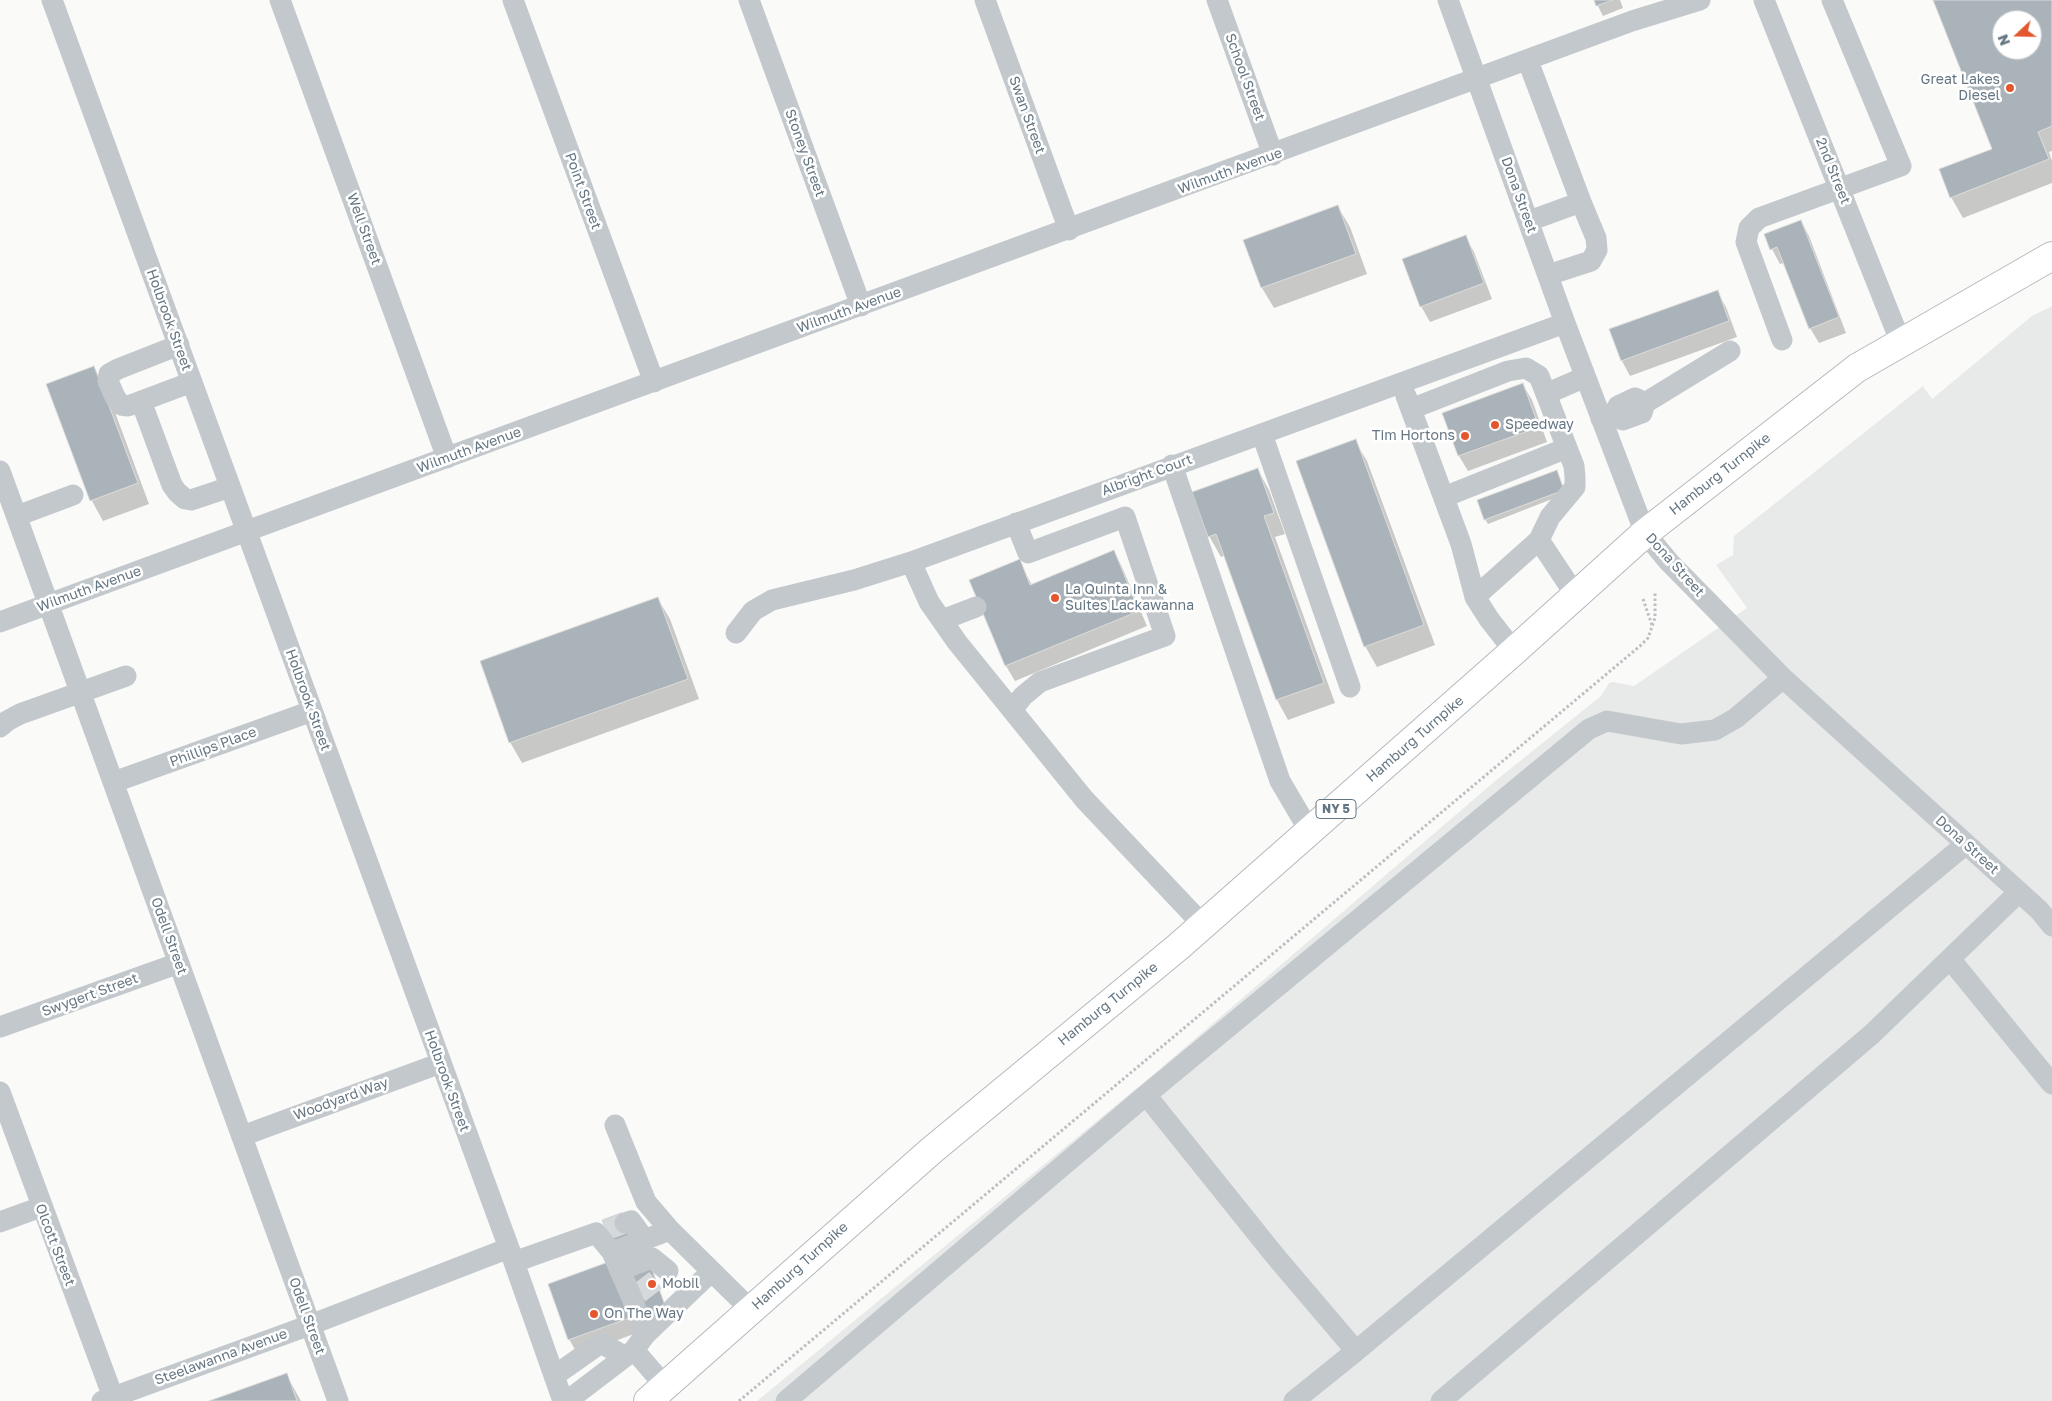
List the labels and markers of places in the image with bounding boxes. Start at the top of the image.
place label: Great Lakes Diesel [1921,72,2000,104]
marker: Great Lakes Diesel [2004,82,2016,94]
place label: Speedway [1505,417,1574,433]
marker: Speedway [1489,419,1501,431]
place label: Tim Hortons [1372,428,1455,444]
marker: Tim Hortons [1459,430,1471,442]
place label: La Quinta Inn & Suites Lackawanna [1065,582,1194,614]
marker: La Quinta Inn & Suites Lackawanna [1049,592,1061,604]
place label: Mobil [662,1276,699,1292]
marker: Mobil [646,1278,658,1290]
place label: On The Way [604,1306,684,1322]
marker: On The Way [588,1308,600,1320]

